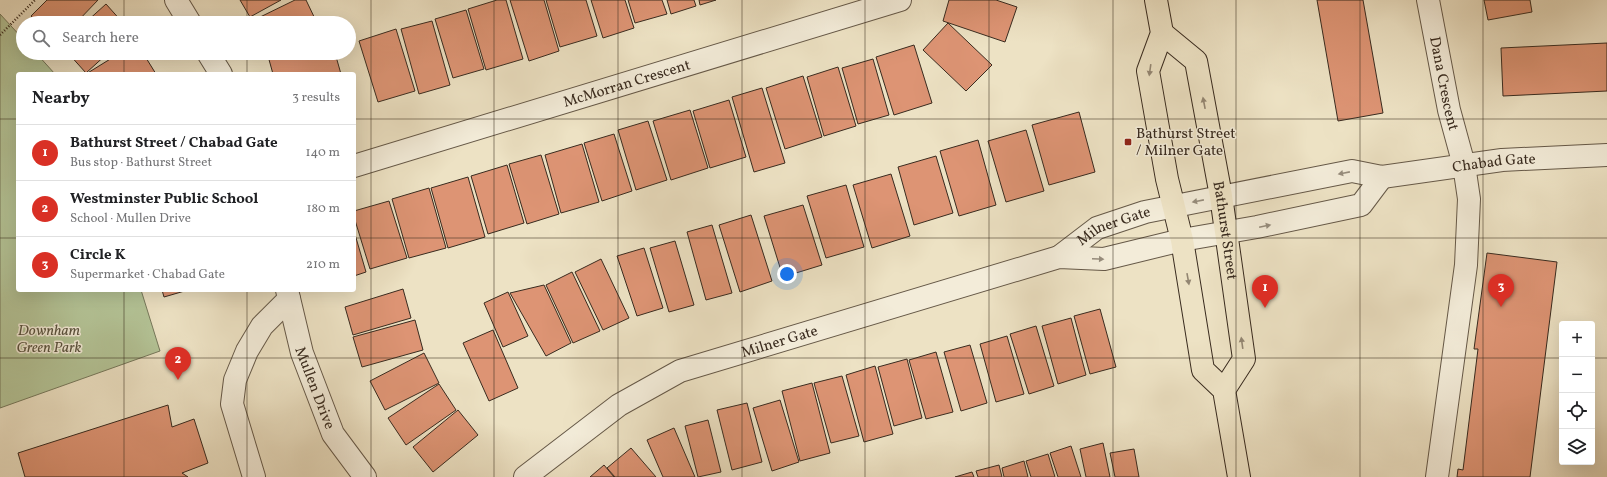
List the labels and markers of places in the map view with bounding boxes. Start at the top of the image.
place label: Bathurst Street / Milner Gate [1136,124,1236,162]
marker: Bathurst Street / Milner Gate [1123,137,1133,147]
pin: 3 [1488,274,1514,307]
pin: 1 [1252,275,1278,308]
pin: 2 [165,347,191,380]

